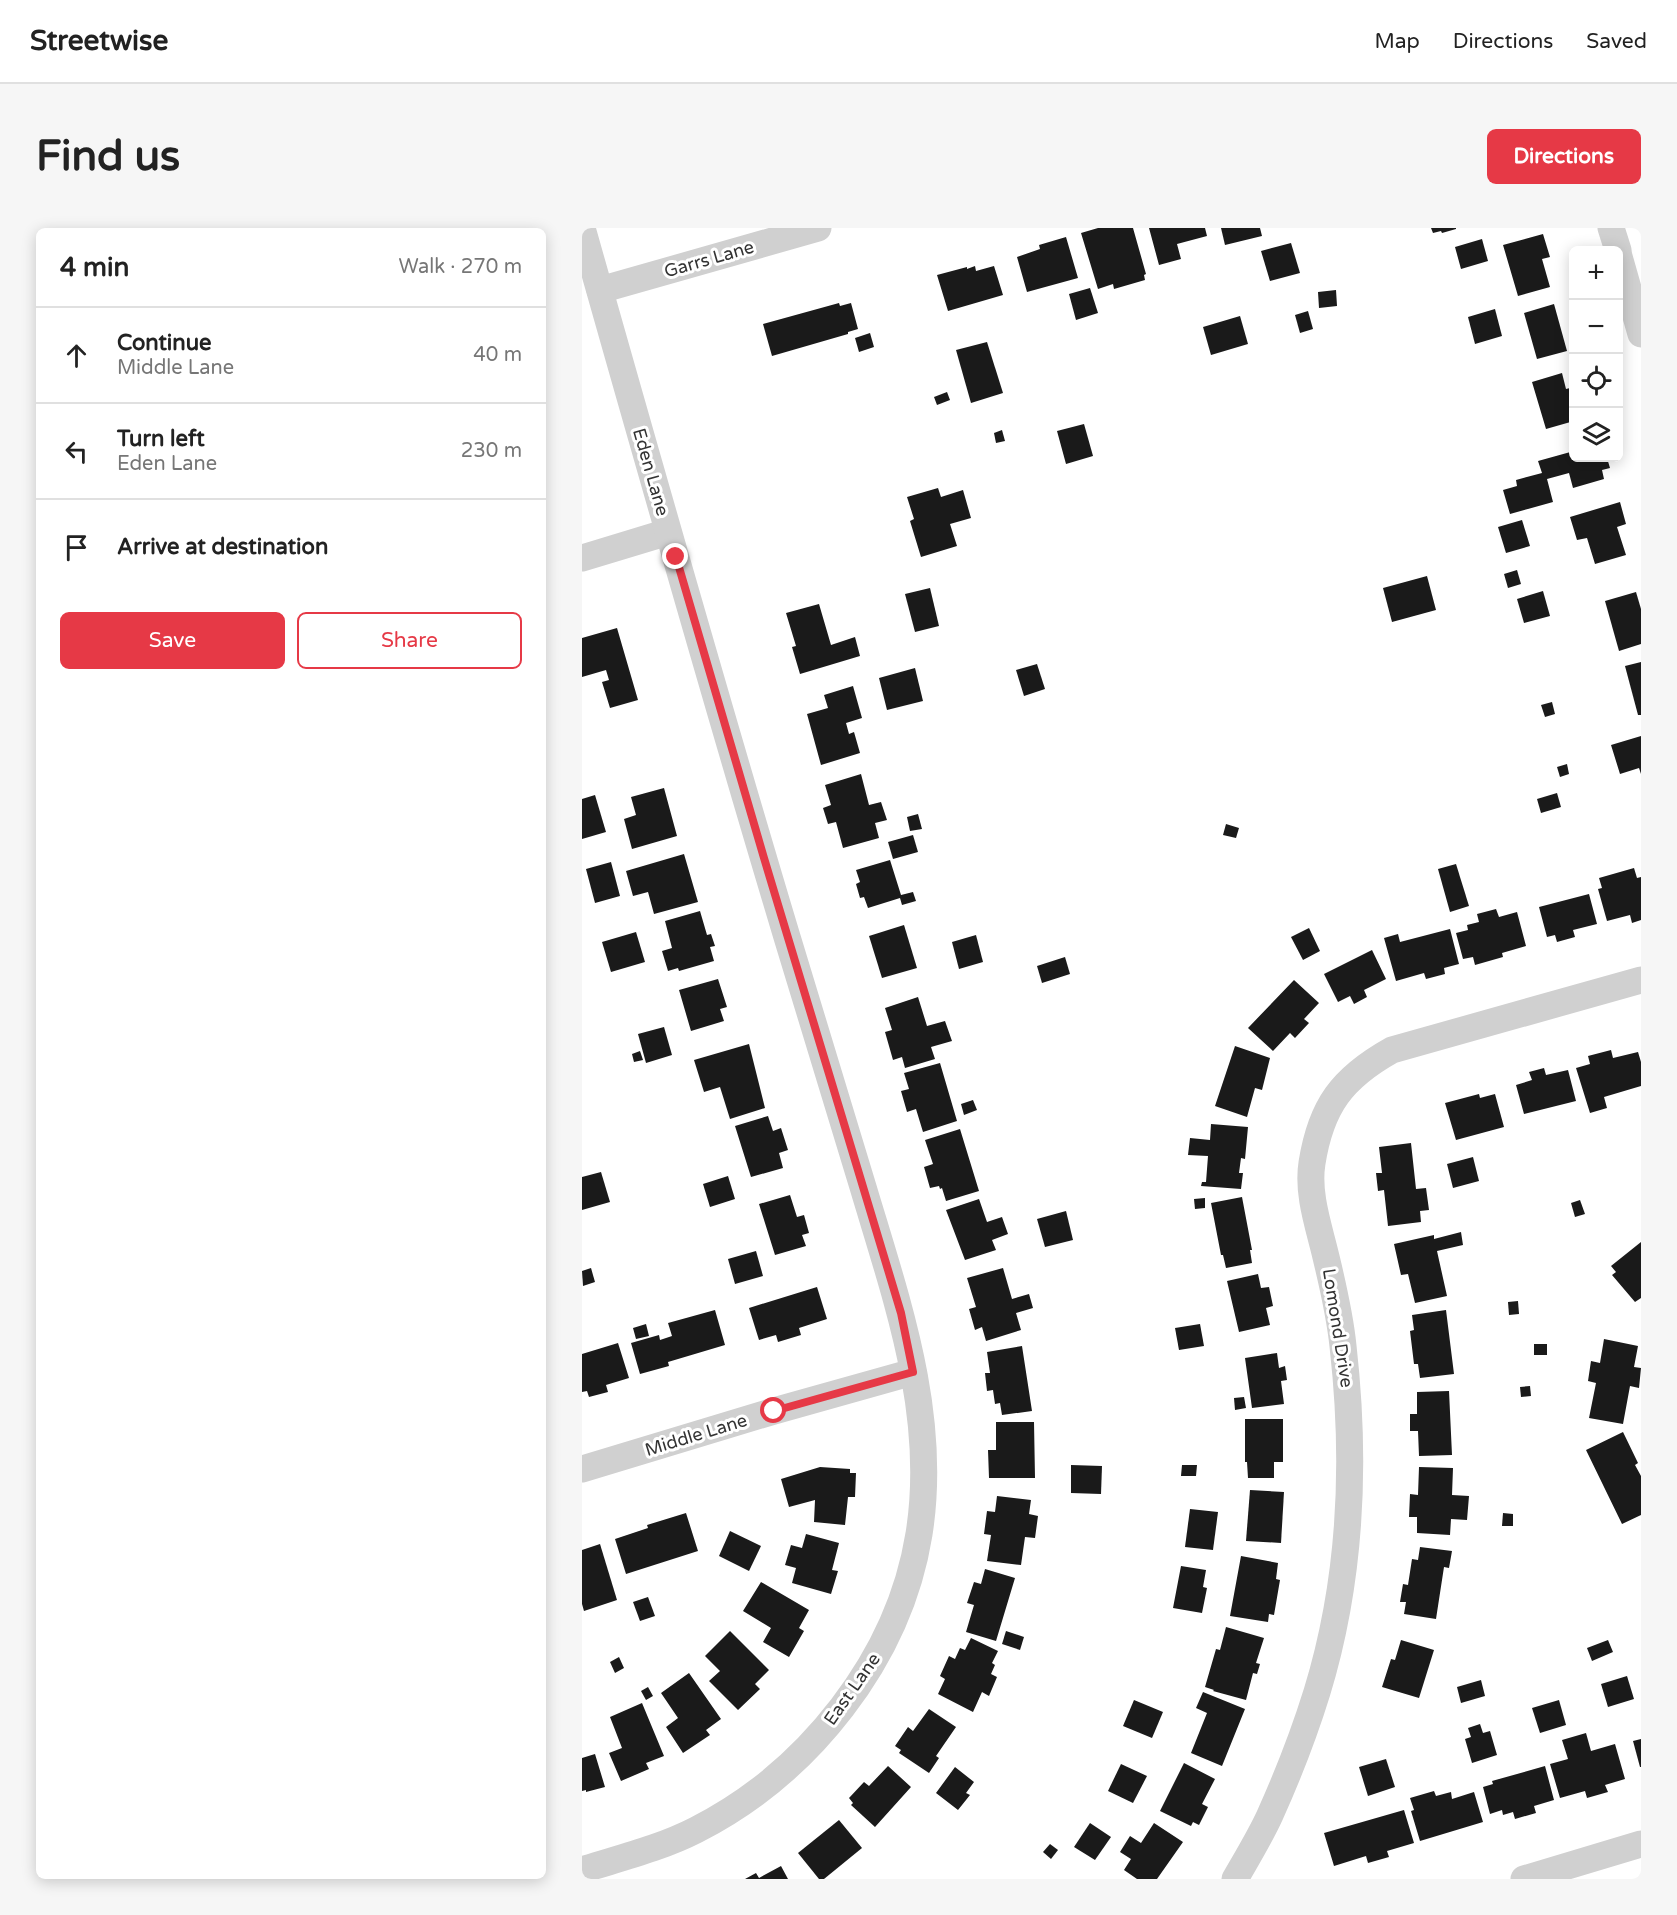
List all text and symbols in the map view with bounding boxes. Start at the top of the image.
text: Streetwise [30,24,168,58]
text: Map [1374,29,1420,54]
text: Directions [1453,29,1553,54]
text: Saved [1586,29,1647,54]
button: Directions [1487,129,1641,184]
text: Find us [36,131,180,182]
street label: Garrs Lane [662,236,756,282]
map controls [1569,246,1623,462]
button: + [1569,246,1623,300]
text: 4 min [60,252,129,283]
text: Walk · 270 m [399,255,522,279]
button: − [1569,300,1623,354]
text: Continue [117,330,212,356]
icon: ahead [60,339,93,372]
text: 40 m [473,343,522,367]
button: locate [1569,354,1623,408]
text: Middle Lane [117,356,234,380]
button: layers [1569,408,1623,462]
text: Turn left [117,426,205,452]
street label: Eden Lane [628,426,674,518]
icon: left [60,435,93,468]
text: 230 m [461,439,522,463]
text: Eden Lane [117,452,217,476]
icon: arrive [60,531,93,564]
text: Arrive at destination [117,534,328,560]
route end [662,543,688,569]
button: Save [60,612,285,669]
button: Share [297,612,522,669]
street label: Lomond Drive [1318,1267,1358,1389]
route start [760,1397,786,1423]
street label: Middle Lane [642,1409,750,1461]
street label: East Lane [819,1649,885,1729]

